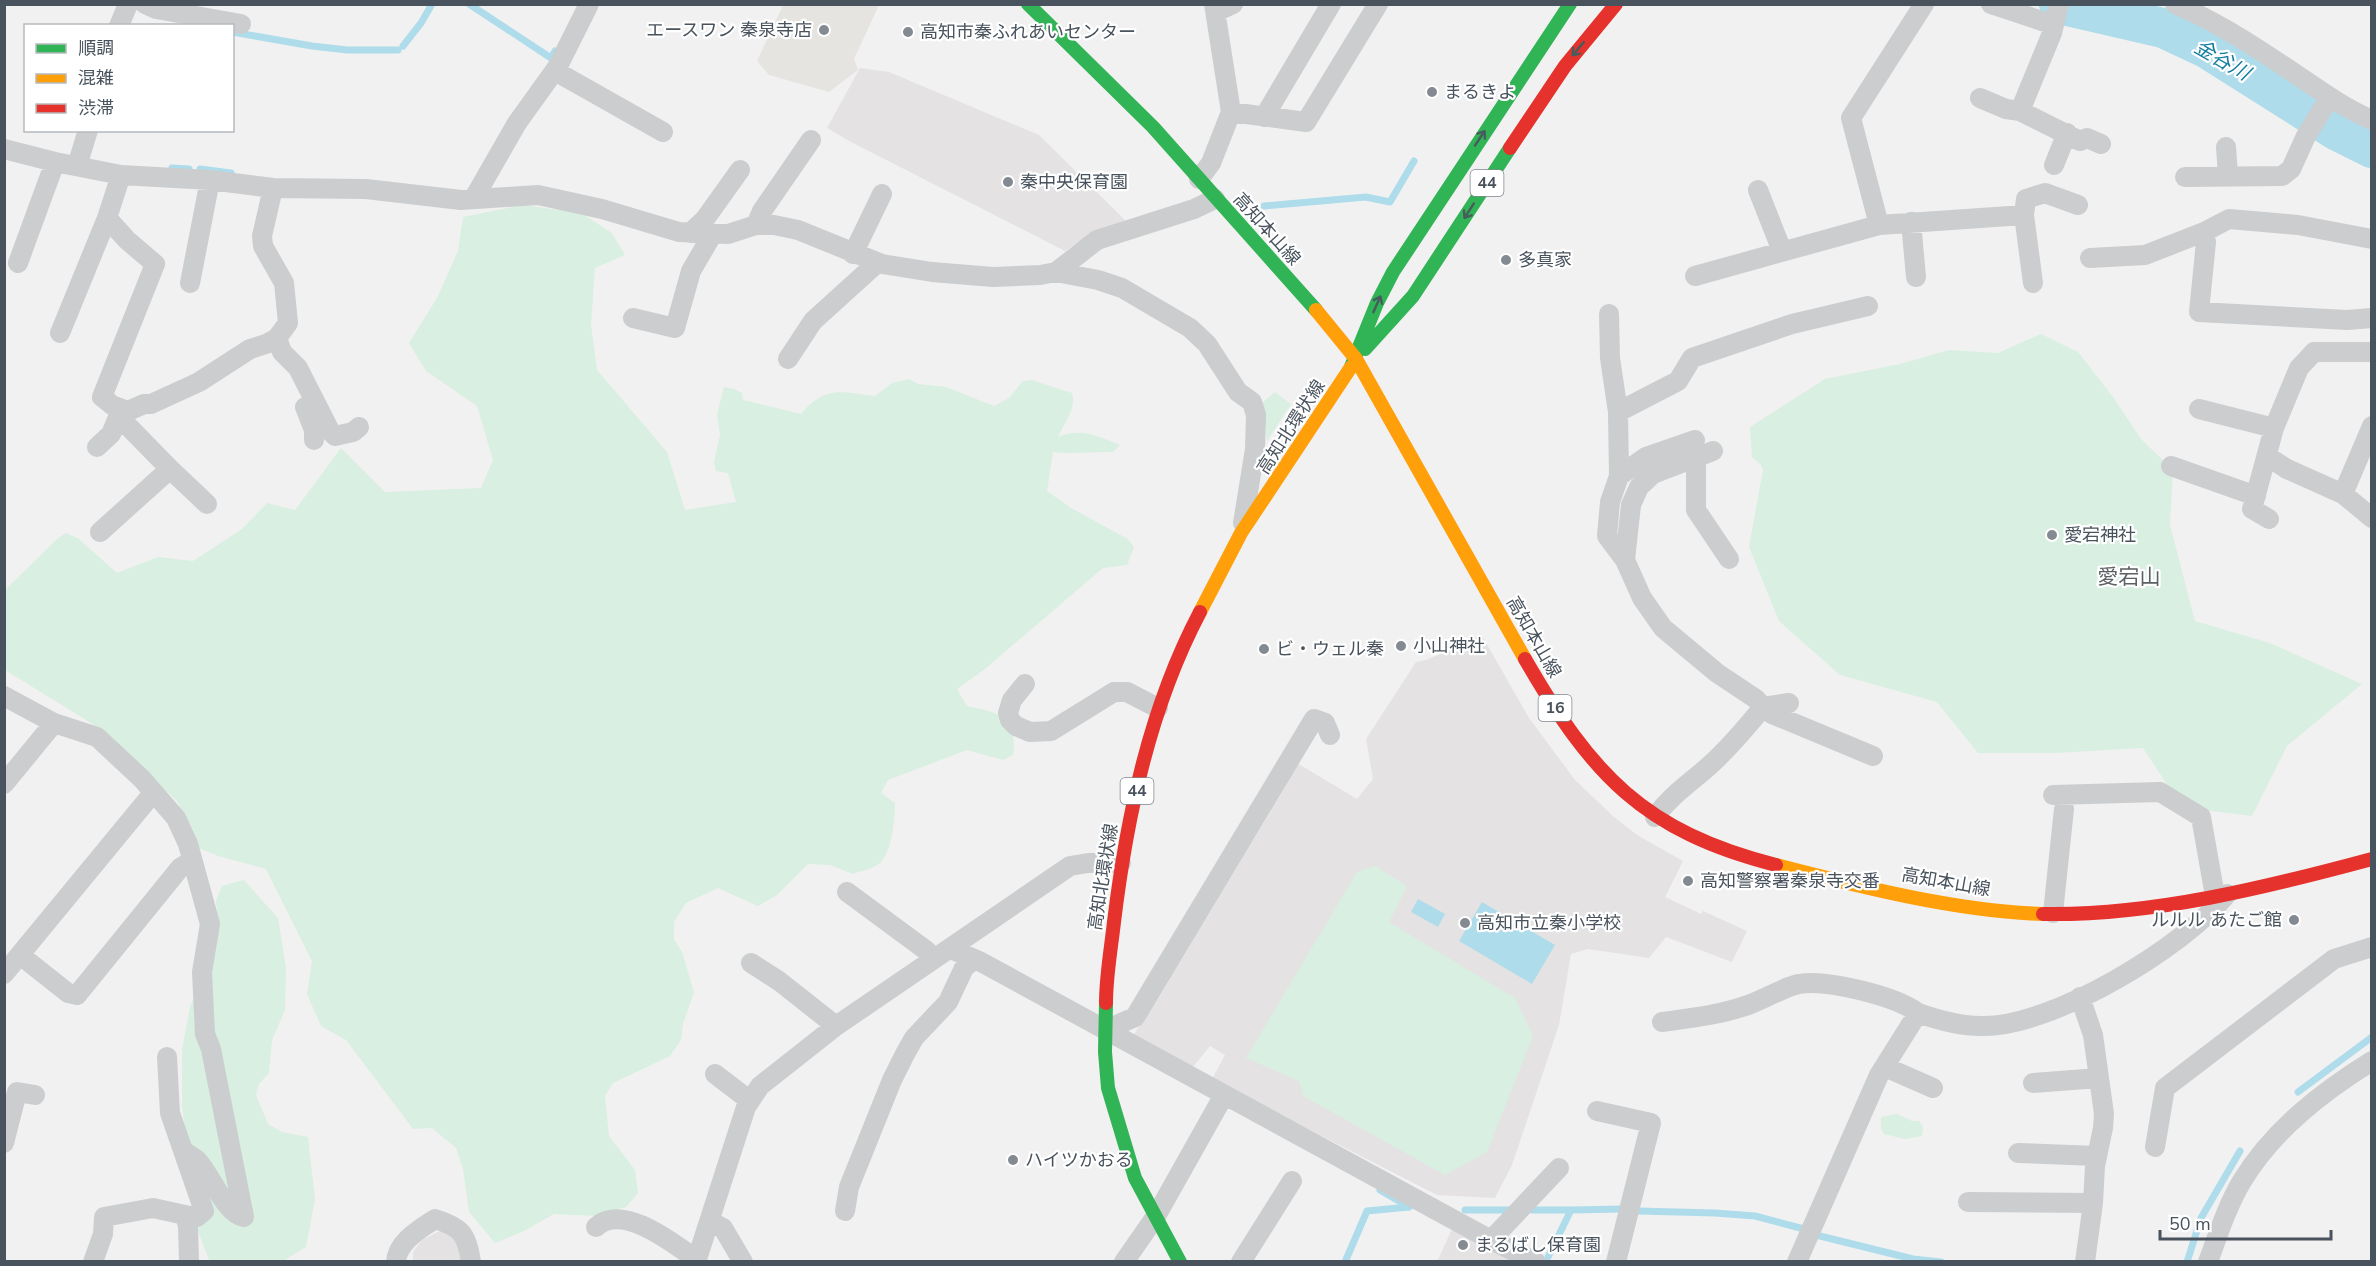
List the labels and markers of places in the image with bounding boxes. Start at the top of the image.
place label: エースワン 秦泉寺店 [646,18,812,42]
place label: 高知市秦ふれあいセンター [920,20,1136,44]
marker: エースワン 秦泉寺店 [817,23,831,37]
marker: 高知市秦ふれあいセンター [901,25,915,39]
place label: まるきよ [1444,80,1516,104]
marker: まるきよ [1425,85,1439,99]
place label: 秦中央保育園 [1020,170,1128,194]
marker: 秦中央保育園 [1001,175,1015,189]
place label: 多真家 [1518,248,1572,272]
marker: 多真家 [1499,253,1513,267]
place label: 愛宕神社 [2064,523,2136,547]
marker: 愛宕神社 [2045,528,2059,542]
place label: 小山神社 [1413,634,1485,658]
place label: ビ・ウェル秦 [1276,637,1384,661]
marker: 小山神社 [1394,639,1408,653]
marker: ビ・ウェル秦 [1257,642,1271,656]
place label: 高知警察署秦泉寺交番 [1700,869,1880,893]
marker: 高知警察署秦泉寺交番 [1681,874,1695,888]
place label: ルルル あたご館 [2151,908,2282,932]
place label: 高知市立秦小学校 [1477,911,1621,935]
marker: ルルル あたご館 [2287,913,2301,927]
marker: 高知市立秦小学校 [1458,916,1472,930]
place label: ハイツかおる [1025,1148,1133,1172]
marker: ハイツかおる [1006,1153,1020,1167]
place label: まるばし保育園 [1475,1233,1601,1257]
marker: まるばし保育園 [1456,1238,1470,1252]

